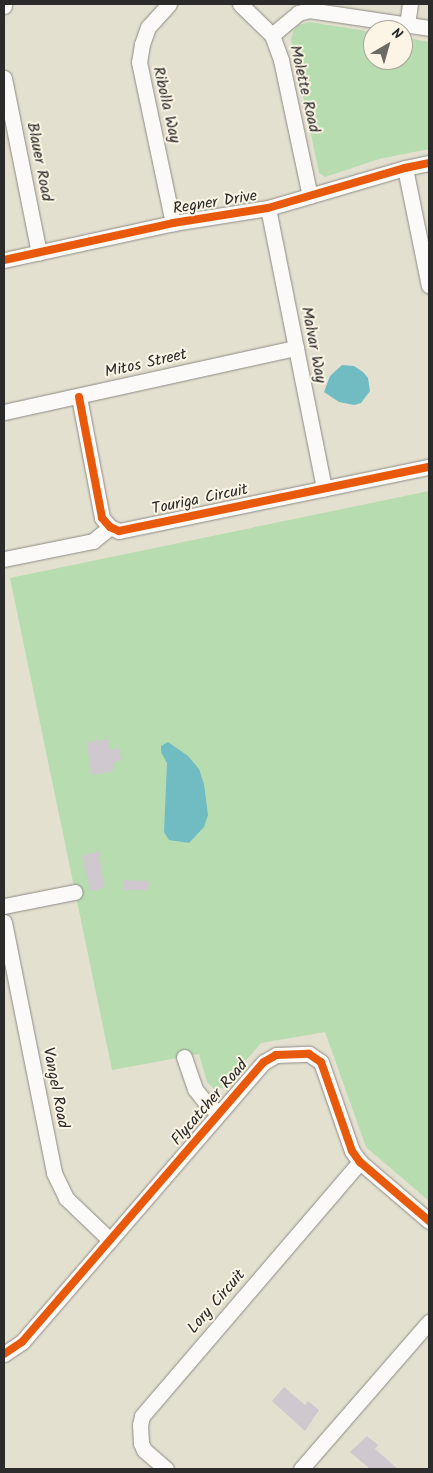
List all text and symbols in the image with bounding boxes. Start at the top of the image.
north arrow [363,20,413,70]
text: N [386,23,407,45]
street label: Molette Road [285,43,323,135]
street label: Ribolla Way [148,65,184,145]
street label: Blauer Road [22,121,56,203]
street label: Regner Drive [172,187,258,219]
street label: Malvar Way [296,305,330,385]
street label: Mitos Street [103,345,189,383]
street label: Touriga Circuit [150,480,250,520]
street label: Vangel Road [38,1046,72,1130]
street label: Flycatcher Road [168,1056,252,1150]
street label: Lory Circuit [184,1266,250,1338]

